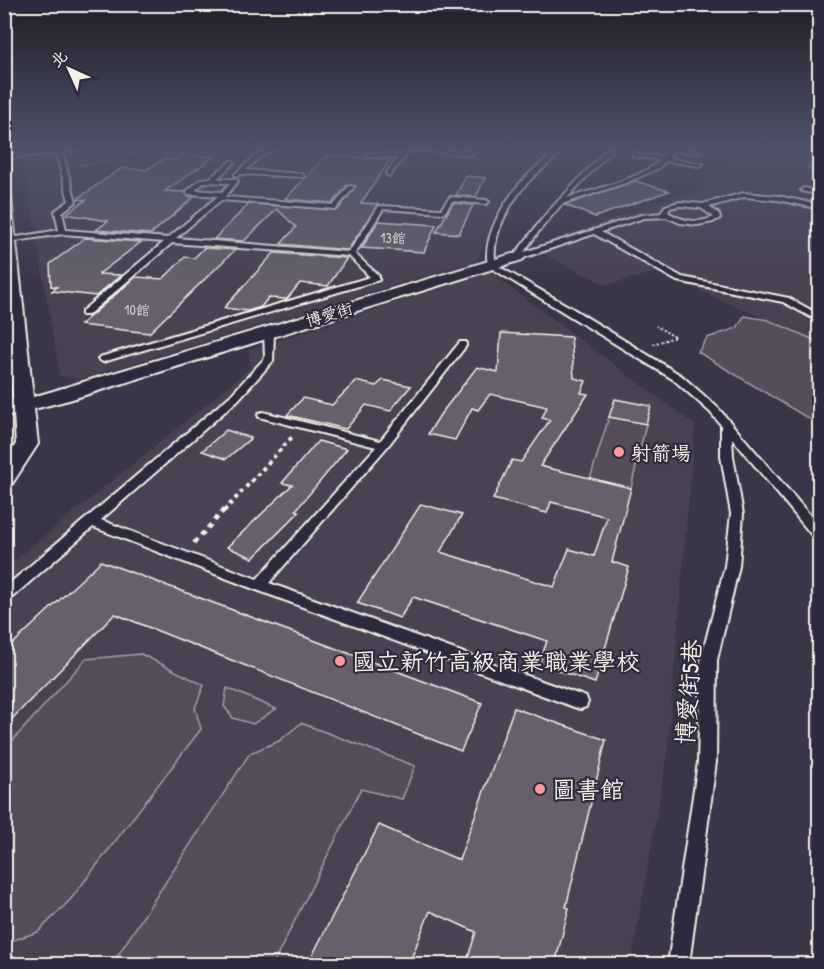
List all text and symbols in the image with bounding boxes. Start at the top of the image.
north arrow [39,39,99,99]
text: 北 [45,45,72,72]
house number: 13館 [380,228,406,247]
street label: 博愛街 [303,296,355,332]
house number: 10館 [124,300,150,319]
place label: 射箭場 [631,439,691,466]
marker: 射箭場 [612,445,626,459]
street label: 博愛街5巷 [668,638,708,746]
place label: 國立新竹高級商業職業學校 [352,645,640,677]
marker: 國立新竹高級商業職業學校 [333,654,347,668]
place label: 圖書館 [552,773,624,805]
marker: 圖書館 [533,782,547,796]

